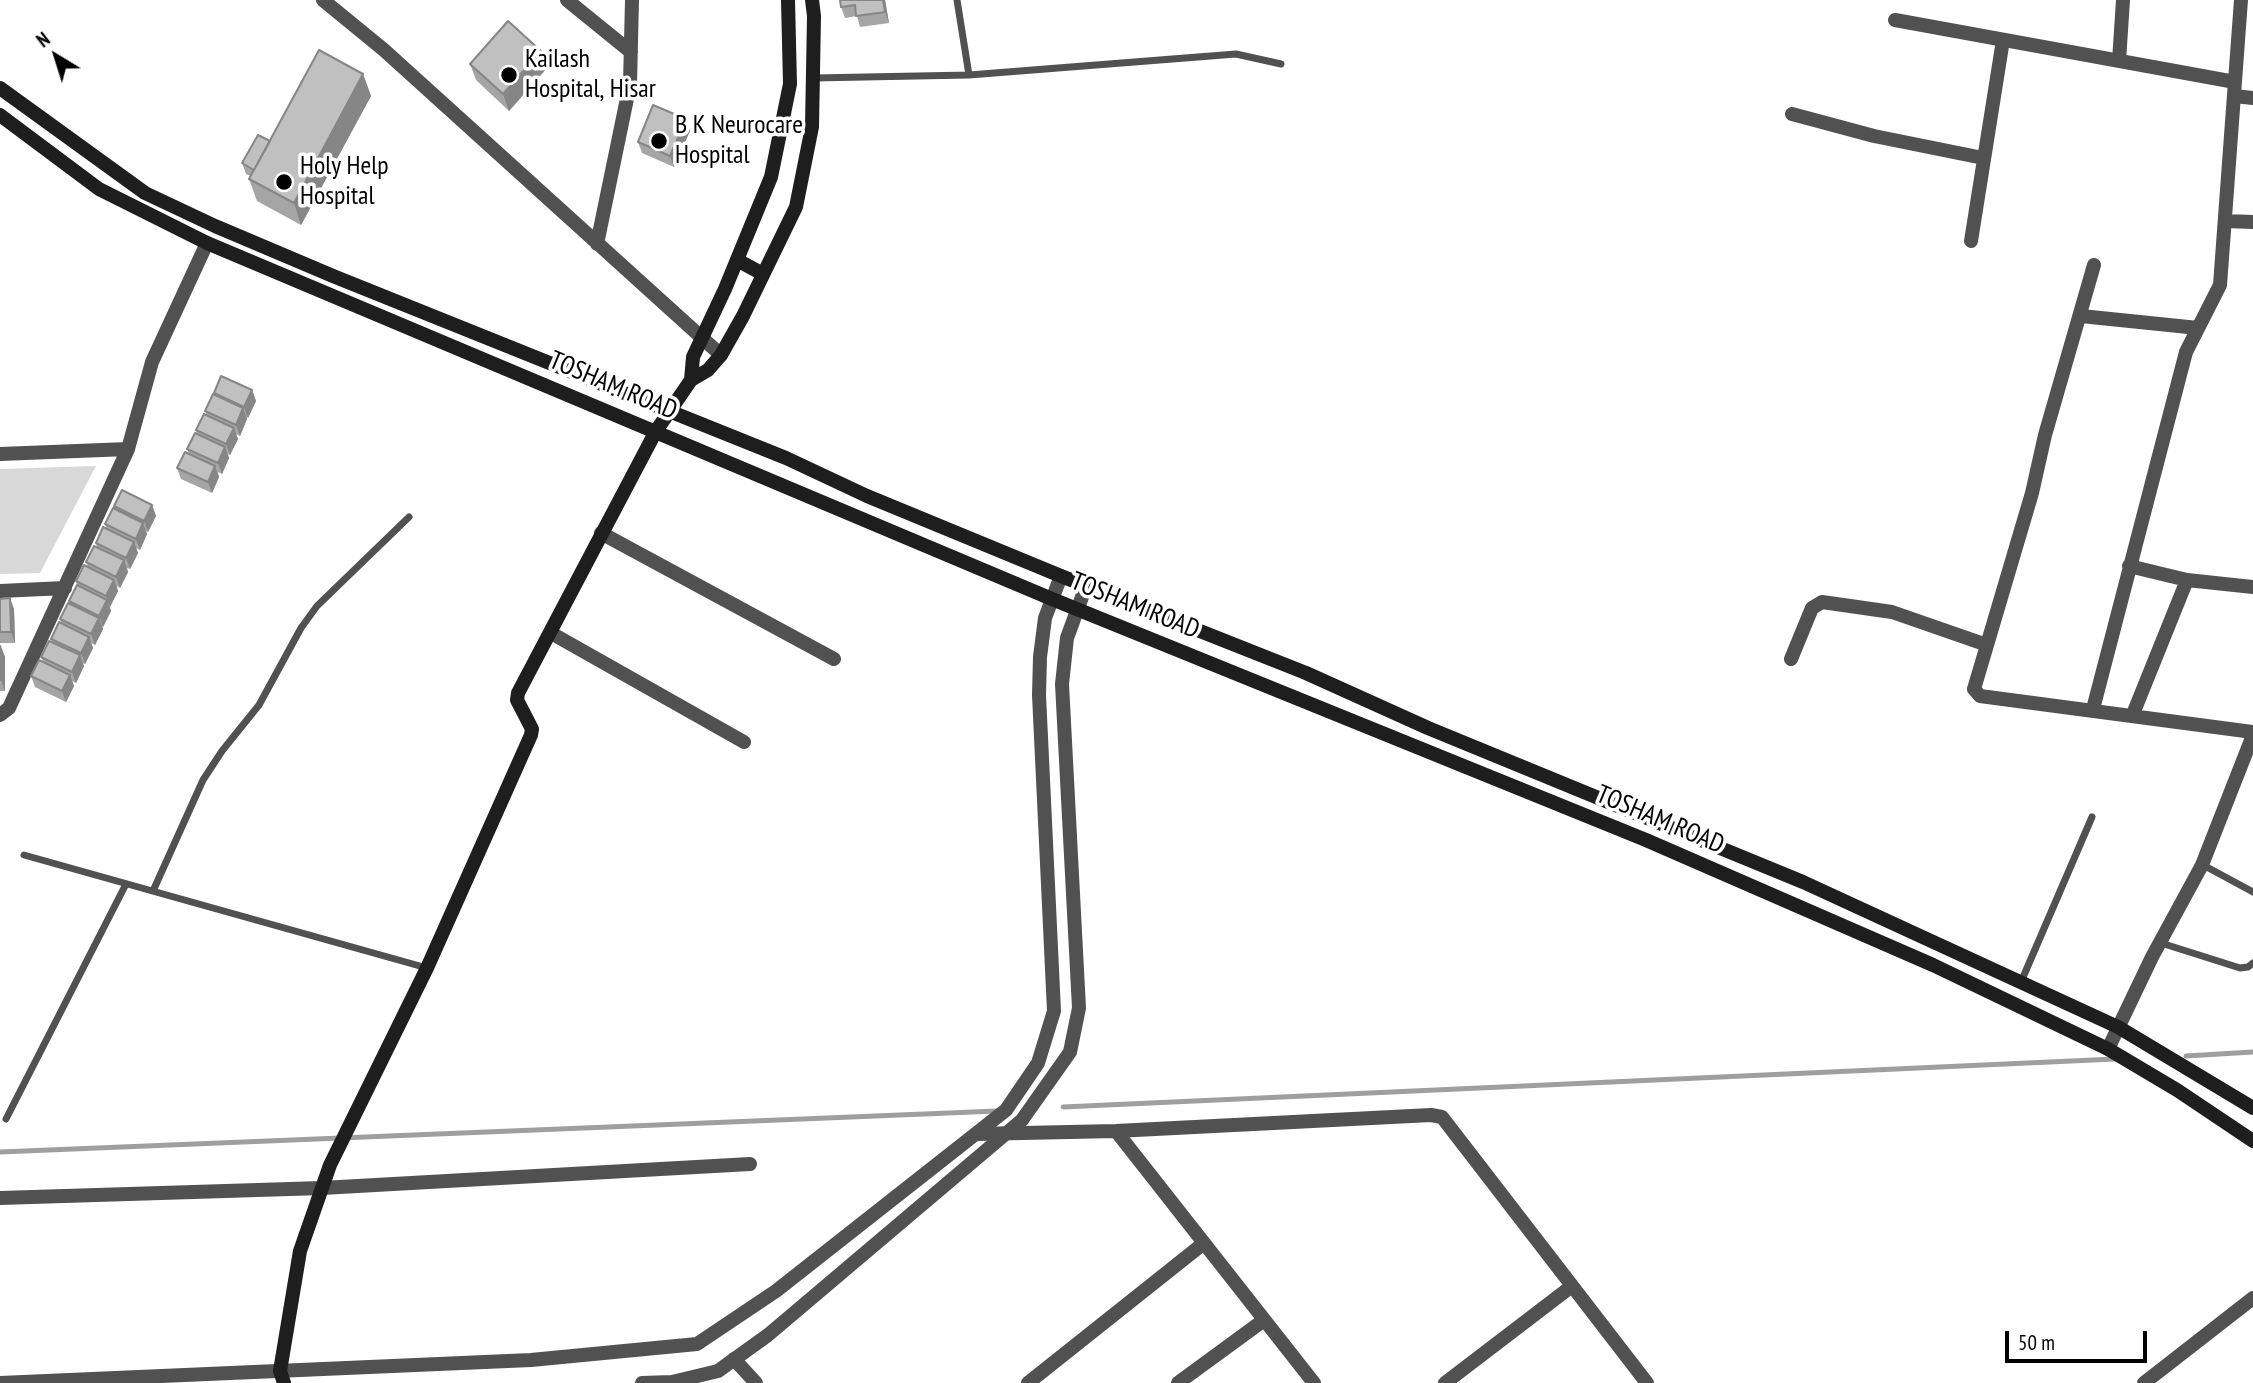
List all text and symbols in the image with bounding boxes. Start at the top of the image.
north arrow [21,21,91,91]
text: N [32,27,54,52]
place label: Kailash Hospital, Hisar [525,44,656,106]
marker: Kailash Hospital, Hisar [499,65,519,85]
place label: B K Neurocare Hospital [675,110,803,172]
marker: B K Neurocare Hospital [649,131,669,151]
place label: Holy Help Hospital [300,151,389,212]
marker: Holy Help Hospital [274,172,294,192]
street label: TOSHAM ROAD [544,345,682,427]
street label: TOSHAM ROAD [1066,566,1204,646]
street label: TOSHAM ROAD [1591,779,1729,861]
scale bar [2008,1316,2150,1360]
text: 50 m [2018,1329,2055,1356]

